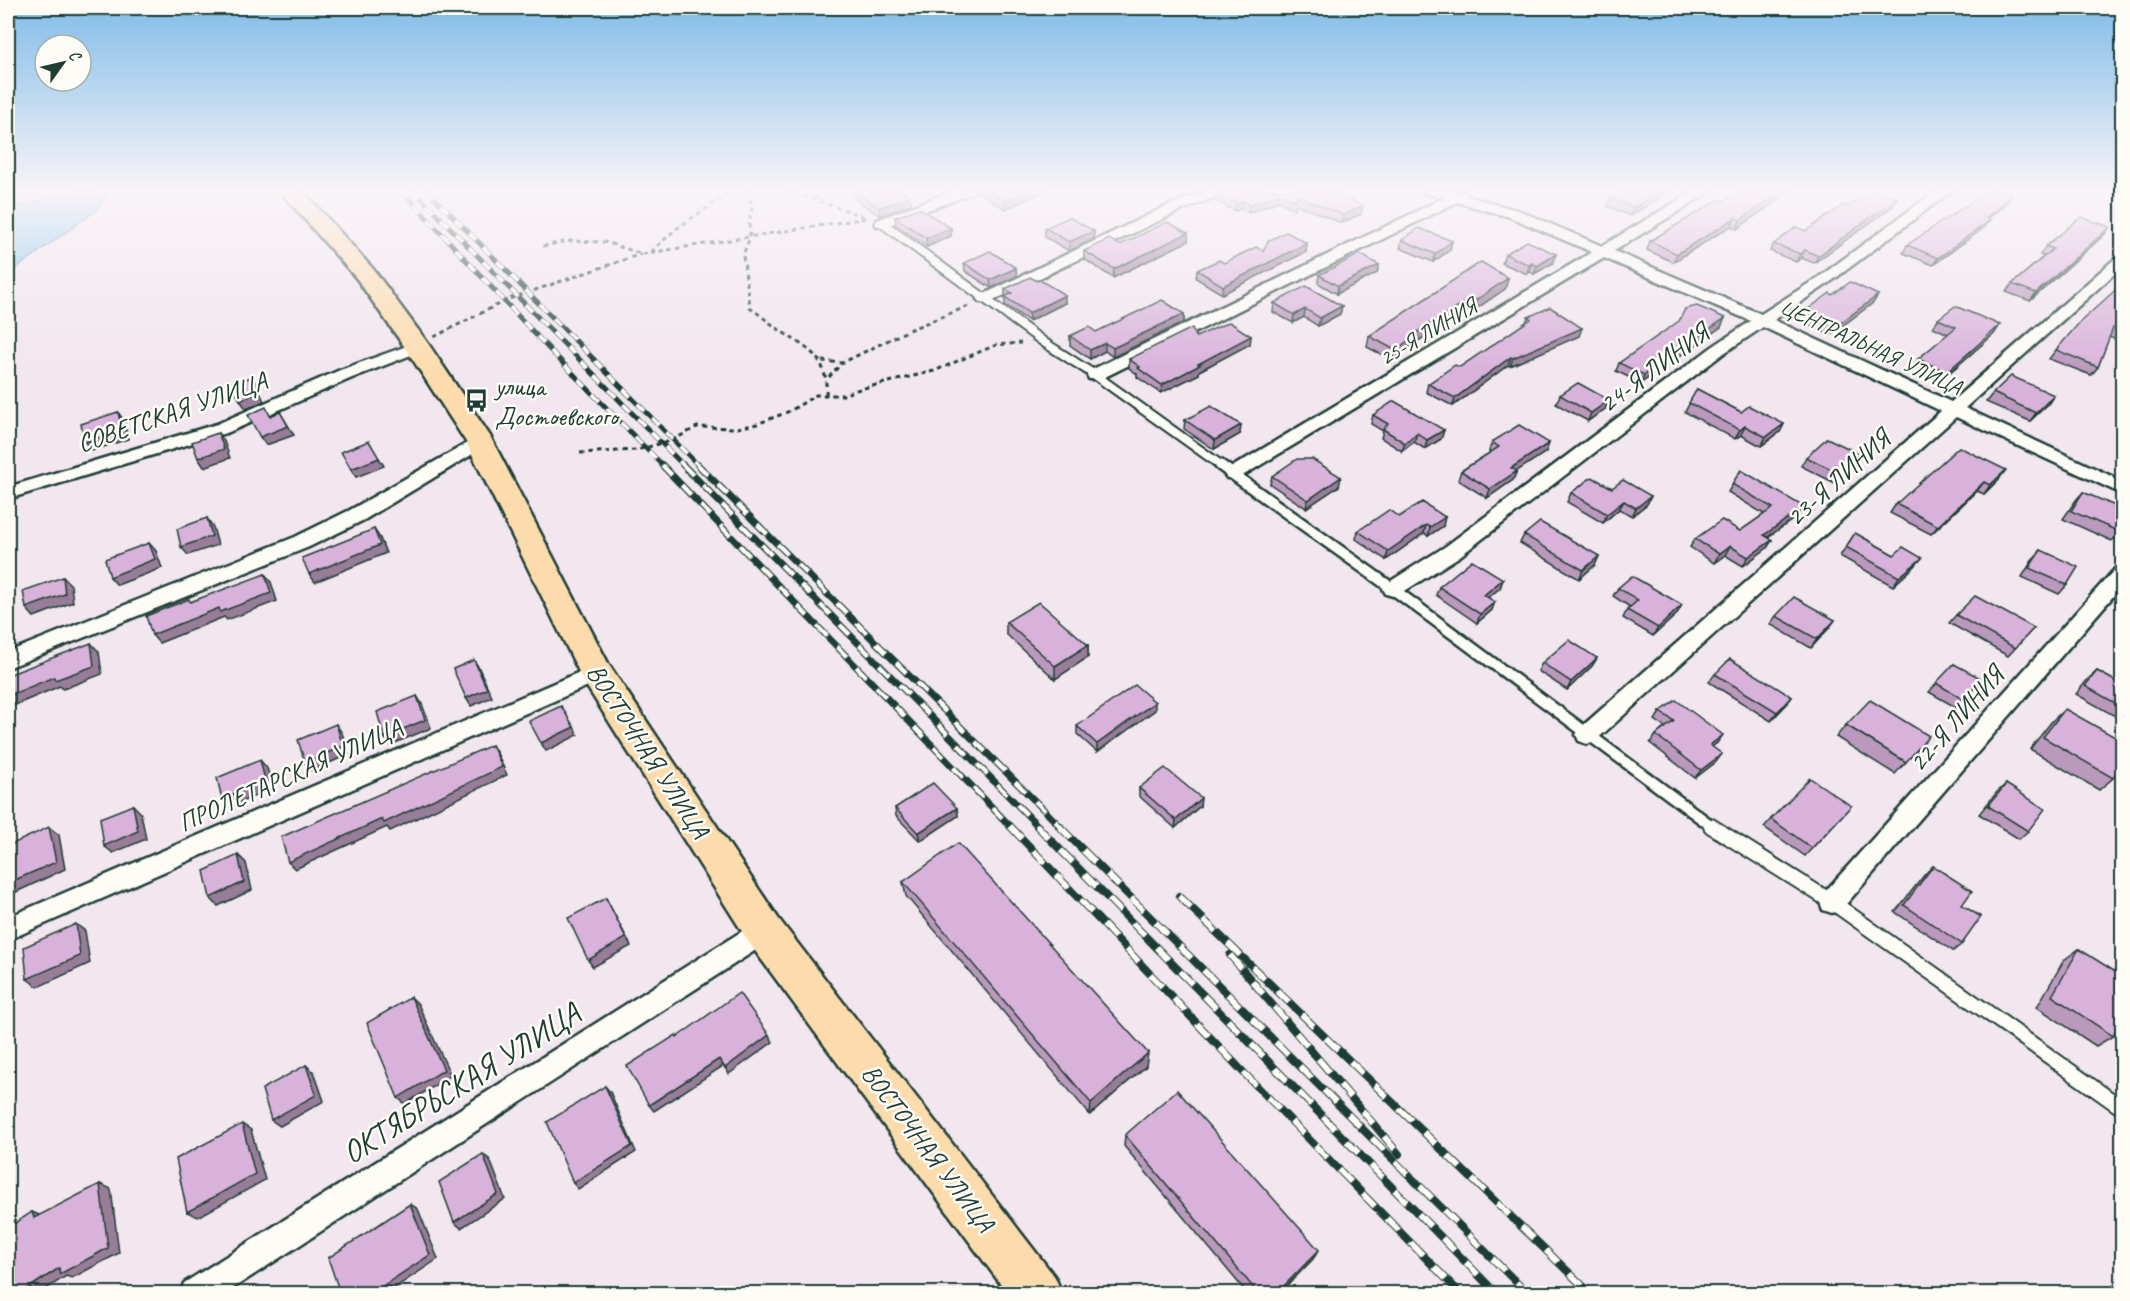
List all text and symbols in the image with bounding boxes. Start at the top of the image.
north arrow [33,33,93,93]
text: С [64,46,86,66]
street label: 25-Я ЛИНИЯ [1374,290,1485,372]
street label: ЦЕНТРАЛЬНАЯ УЛИЦА [1776,293,1967,402]
street label: 24-Я ЛИНИЯ [1593,314,1718,420]
street label: СОВЕТСКАЯ УЛИЦА [73,363,273,460]
place label: улица Достоевского [493,370,620,433]
bus stop icon: улица Достоевского [464,388,490,414]
street label: 23-Я ЛИНИЯ [1779,420,1900,533]
street label: 22-Я ЛИНИЯ [1901,657,2013,778]
street label: ВОСТОЧНАЯ УЛИЦА [579,658,718,846]
street label: ПРОЛЕТАРСКАЯ УЛИЦА [173,710,408,839]
street label: ОКТЯБРЬСКАЯ УЛИЦА [334,992,589,1173]
street label: ВОСТОЧНАЯ УЛИЦА [854,1058,1003,1240]

